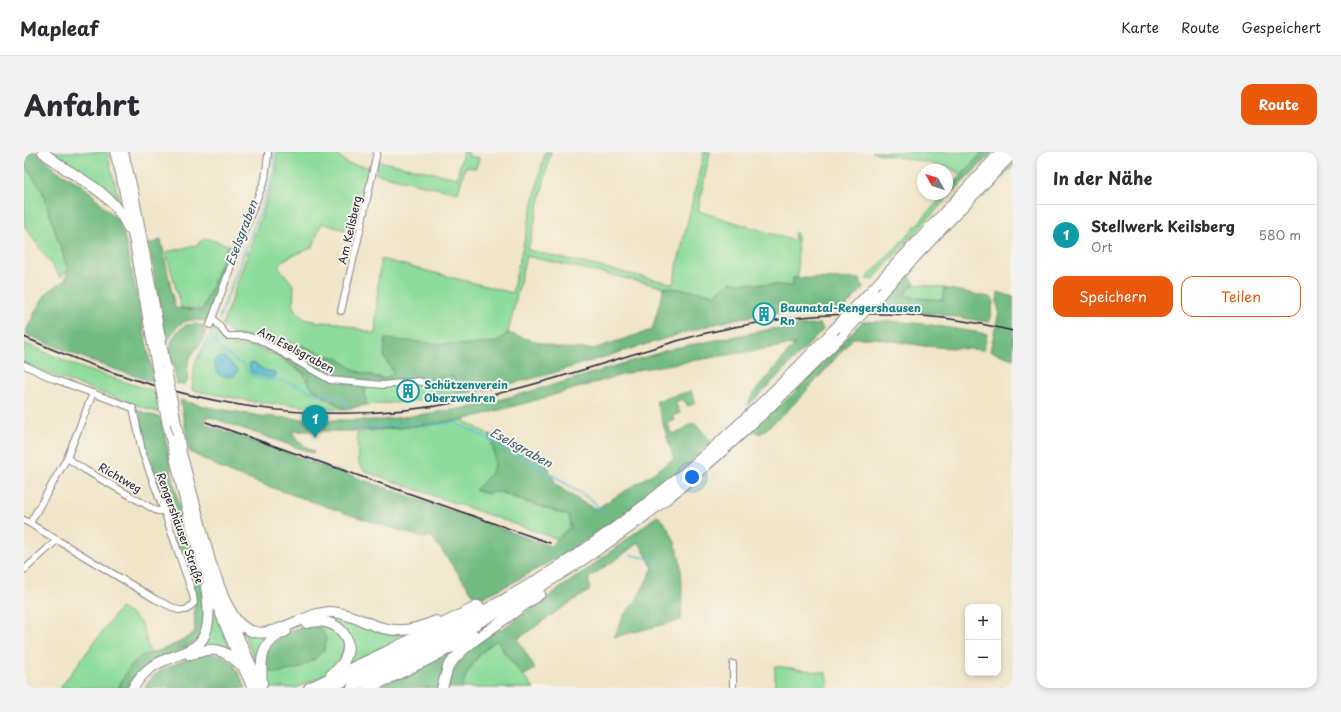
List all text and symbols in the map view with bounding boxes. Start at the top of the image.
text: Mapleaf [20,14,98,42]
text: Karte [1121,17,1159,38]
text: Route [1181,17,1219,38]
text: Gespeichert [1241,17,1321,38]
text: Anfahrt [24,83,140,126]
button: Route [1241,84,1317,125]
north arrow [917,164,953,200]
text: In der Nähe [1053,165,1152,191]
street label: Am Keilsberg [333,194,366,266]
water label: Eselsgraben [220,197,262,268]
text: Stellwerk Keilsberg [1091,214,1235,237]
text: 1 [1063,225,1069,244]
text: 580 m [1259,225,1301,244]
text: Ort [1091,237,1113,256]
button: Speichern [1053,276,1173,317]
button: Teilen [1181,276,1301,317]
place label: Baunatal-Rengershausen Rn [780,299,921,329]
building icon: Baunatal-Rengershausen Rn [751,301,777,327]
street label: Am Eselsgraben [255,322,338,377]
place label: Schützenverein Oberzwehren [424,376,508,406]
building icon: Schützenverein Oberzwehren [395,378,421,404]
pin: 1 [302,405,328,438]
water label: Eselsgraben [487,423,556,472]
street label: Richtweg [95,458,145,497]
your location [682,467,702,487]
street label: Rengershäuser Straße [152,470,209,586]
map controls [965,604,1001,676]
button: + [965,604,1001,640]
button: − [965,640,1001,676]

